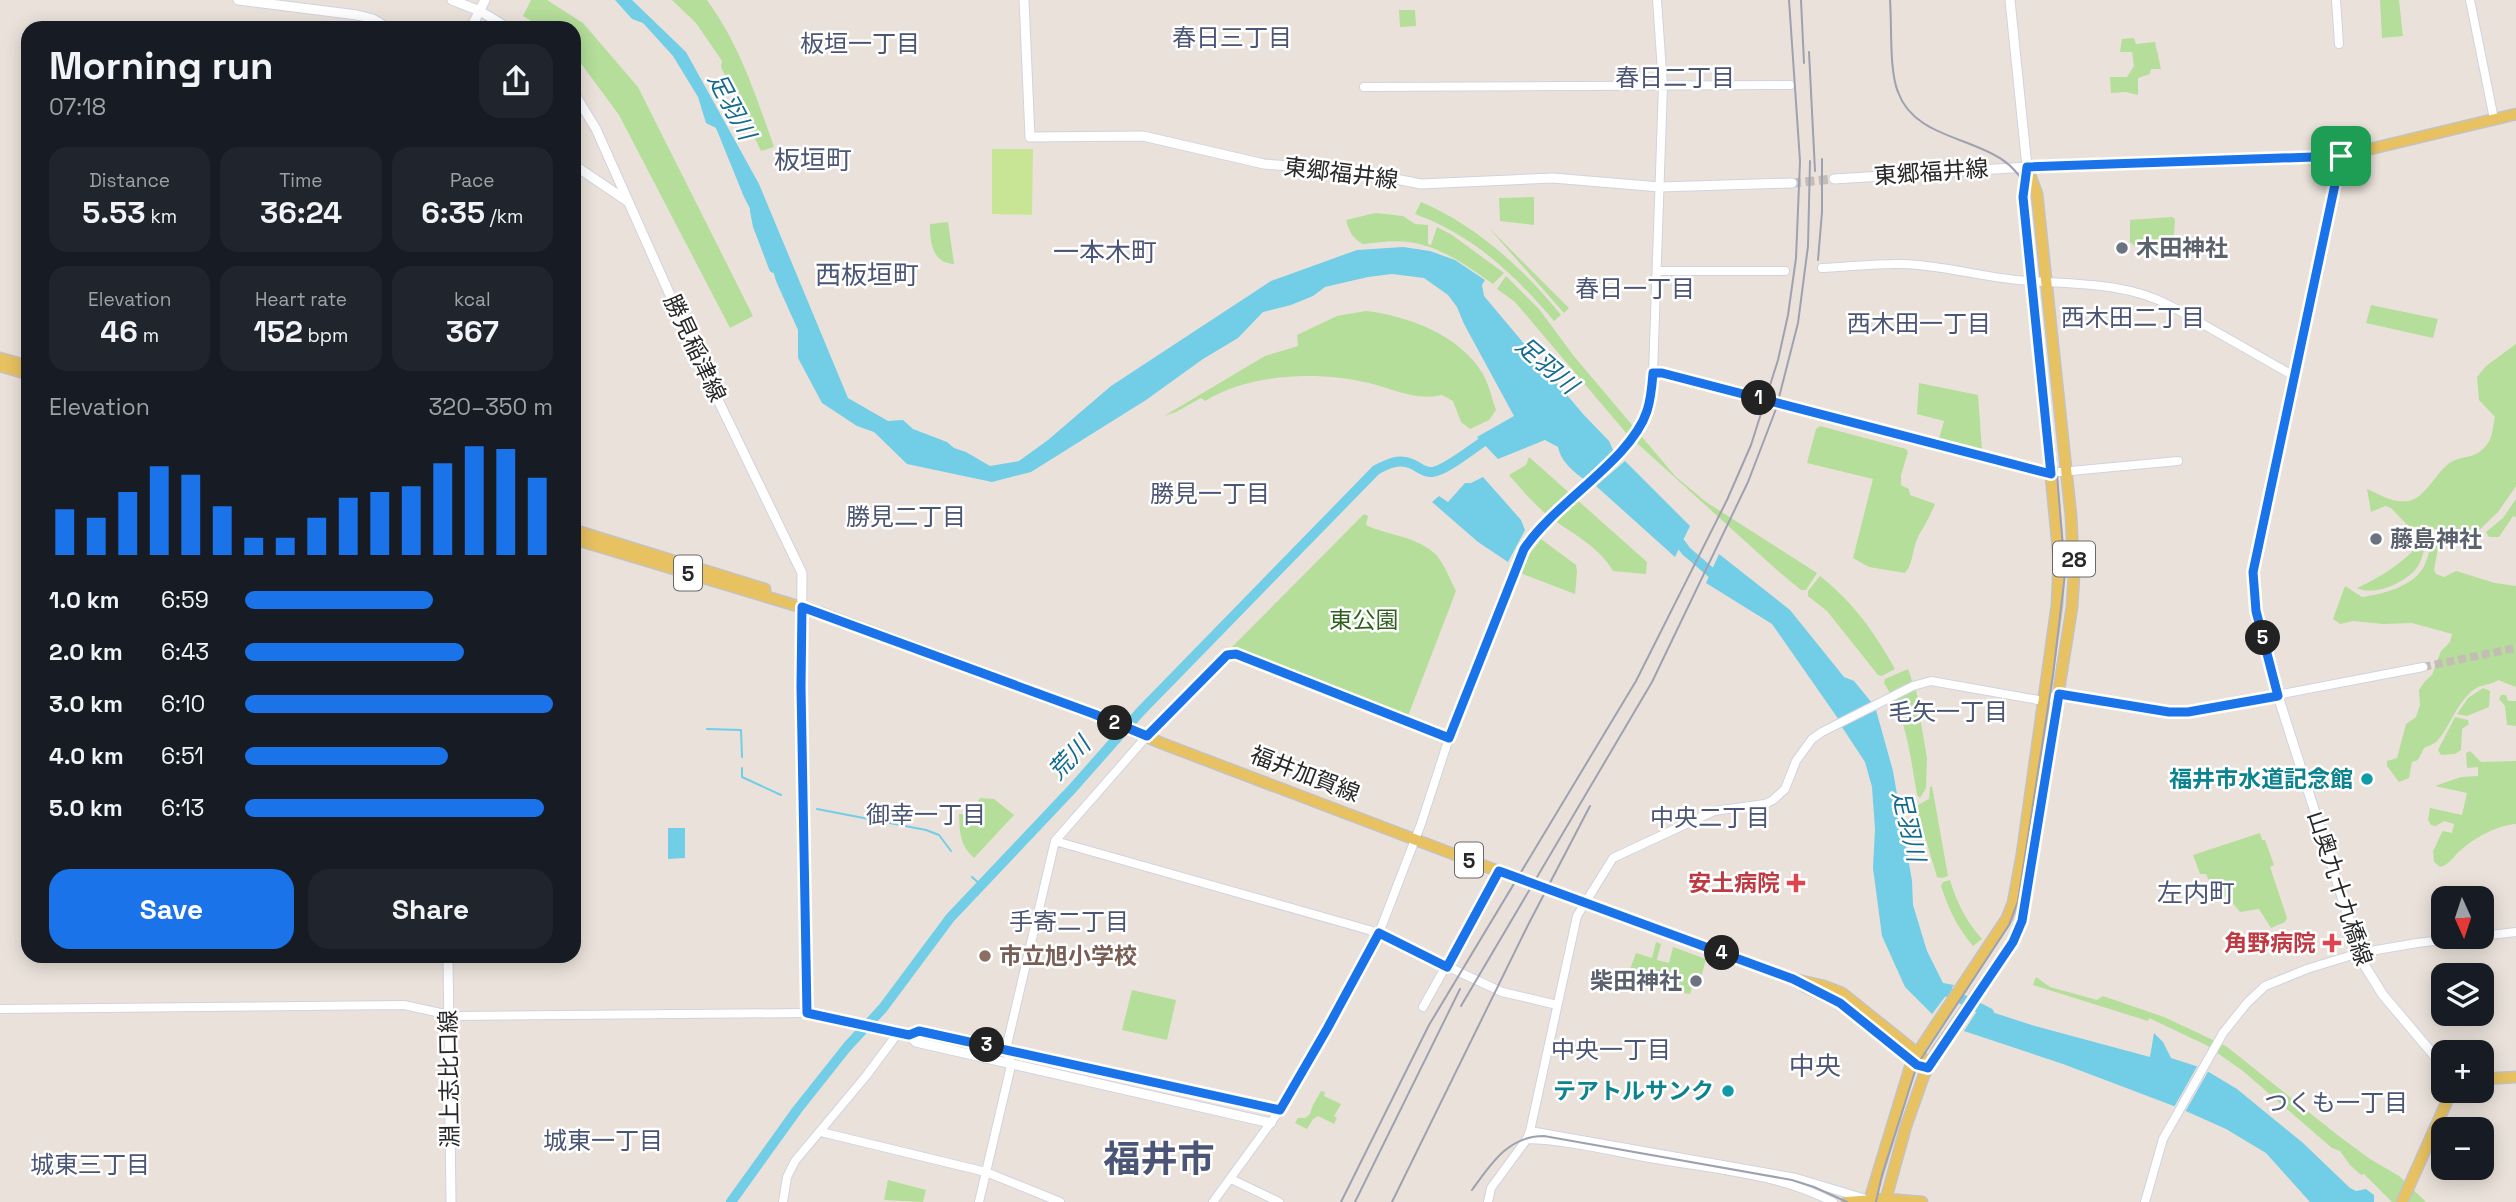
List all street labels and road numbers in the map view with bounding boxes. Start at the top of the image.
street label: 東郷福井線 [1282,151,1400,195]
street label: 東郷福井線 [1873,153,1989,191]
street label: 勝見稲津線 [657,290,733,406]
road number: 28 [2053,542,2095,576]
road number: 5 [674,556,702,590]
street label: 福井加賀線 [1246,739,1364,809]
street label: 山奥九十九橋線 [2301,807,2379,969]
road number: 5 [1455,842,1483,878]
street label: 淵上志比口線 [433,1010,465,1148]

